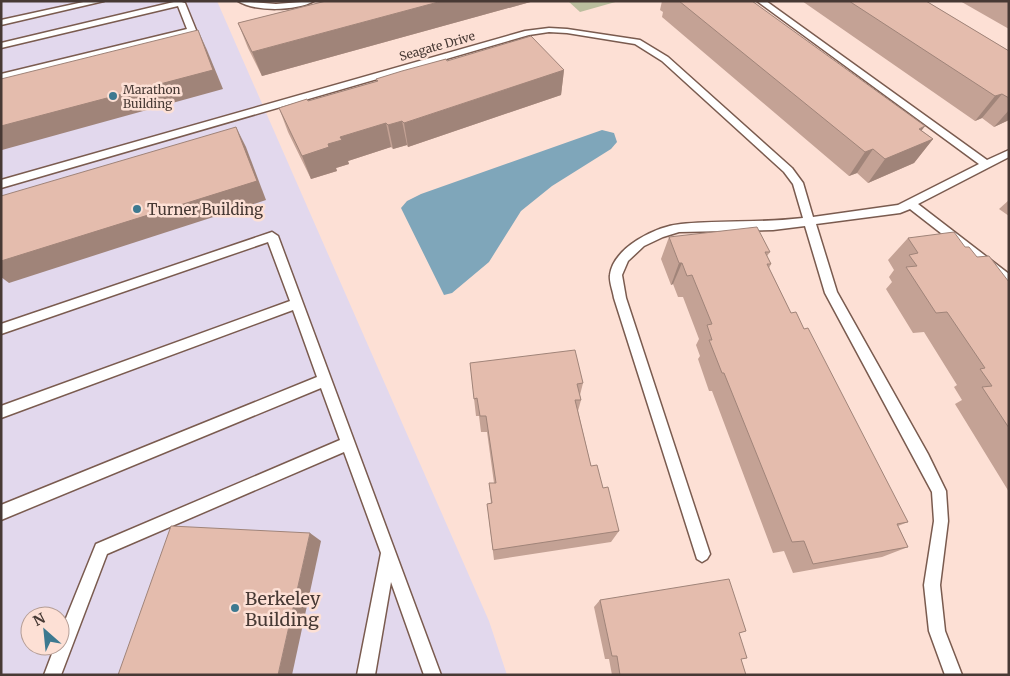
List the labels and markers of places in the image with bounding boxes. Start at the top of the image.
place label: Marathon Building [123,82,180,111]
marker: Marathon Building [107,90,119,102]
place label: Turner Building [147,200,263,219]
marker: Turner Building [131,203,143,215]
place label: Berkeley Building [245,587,321,631]
marker: Berkeley Building [229,602,241,614]

